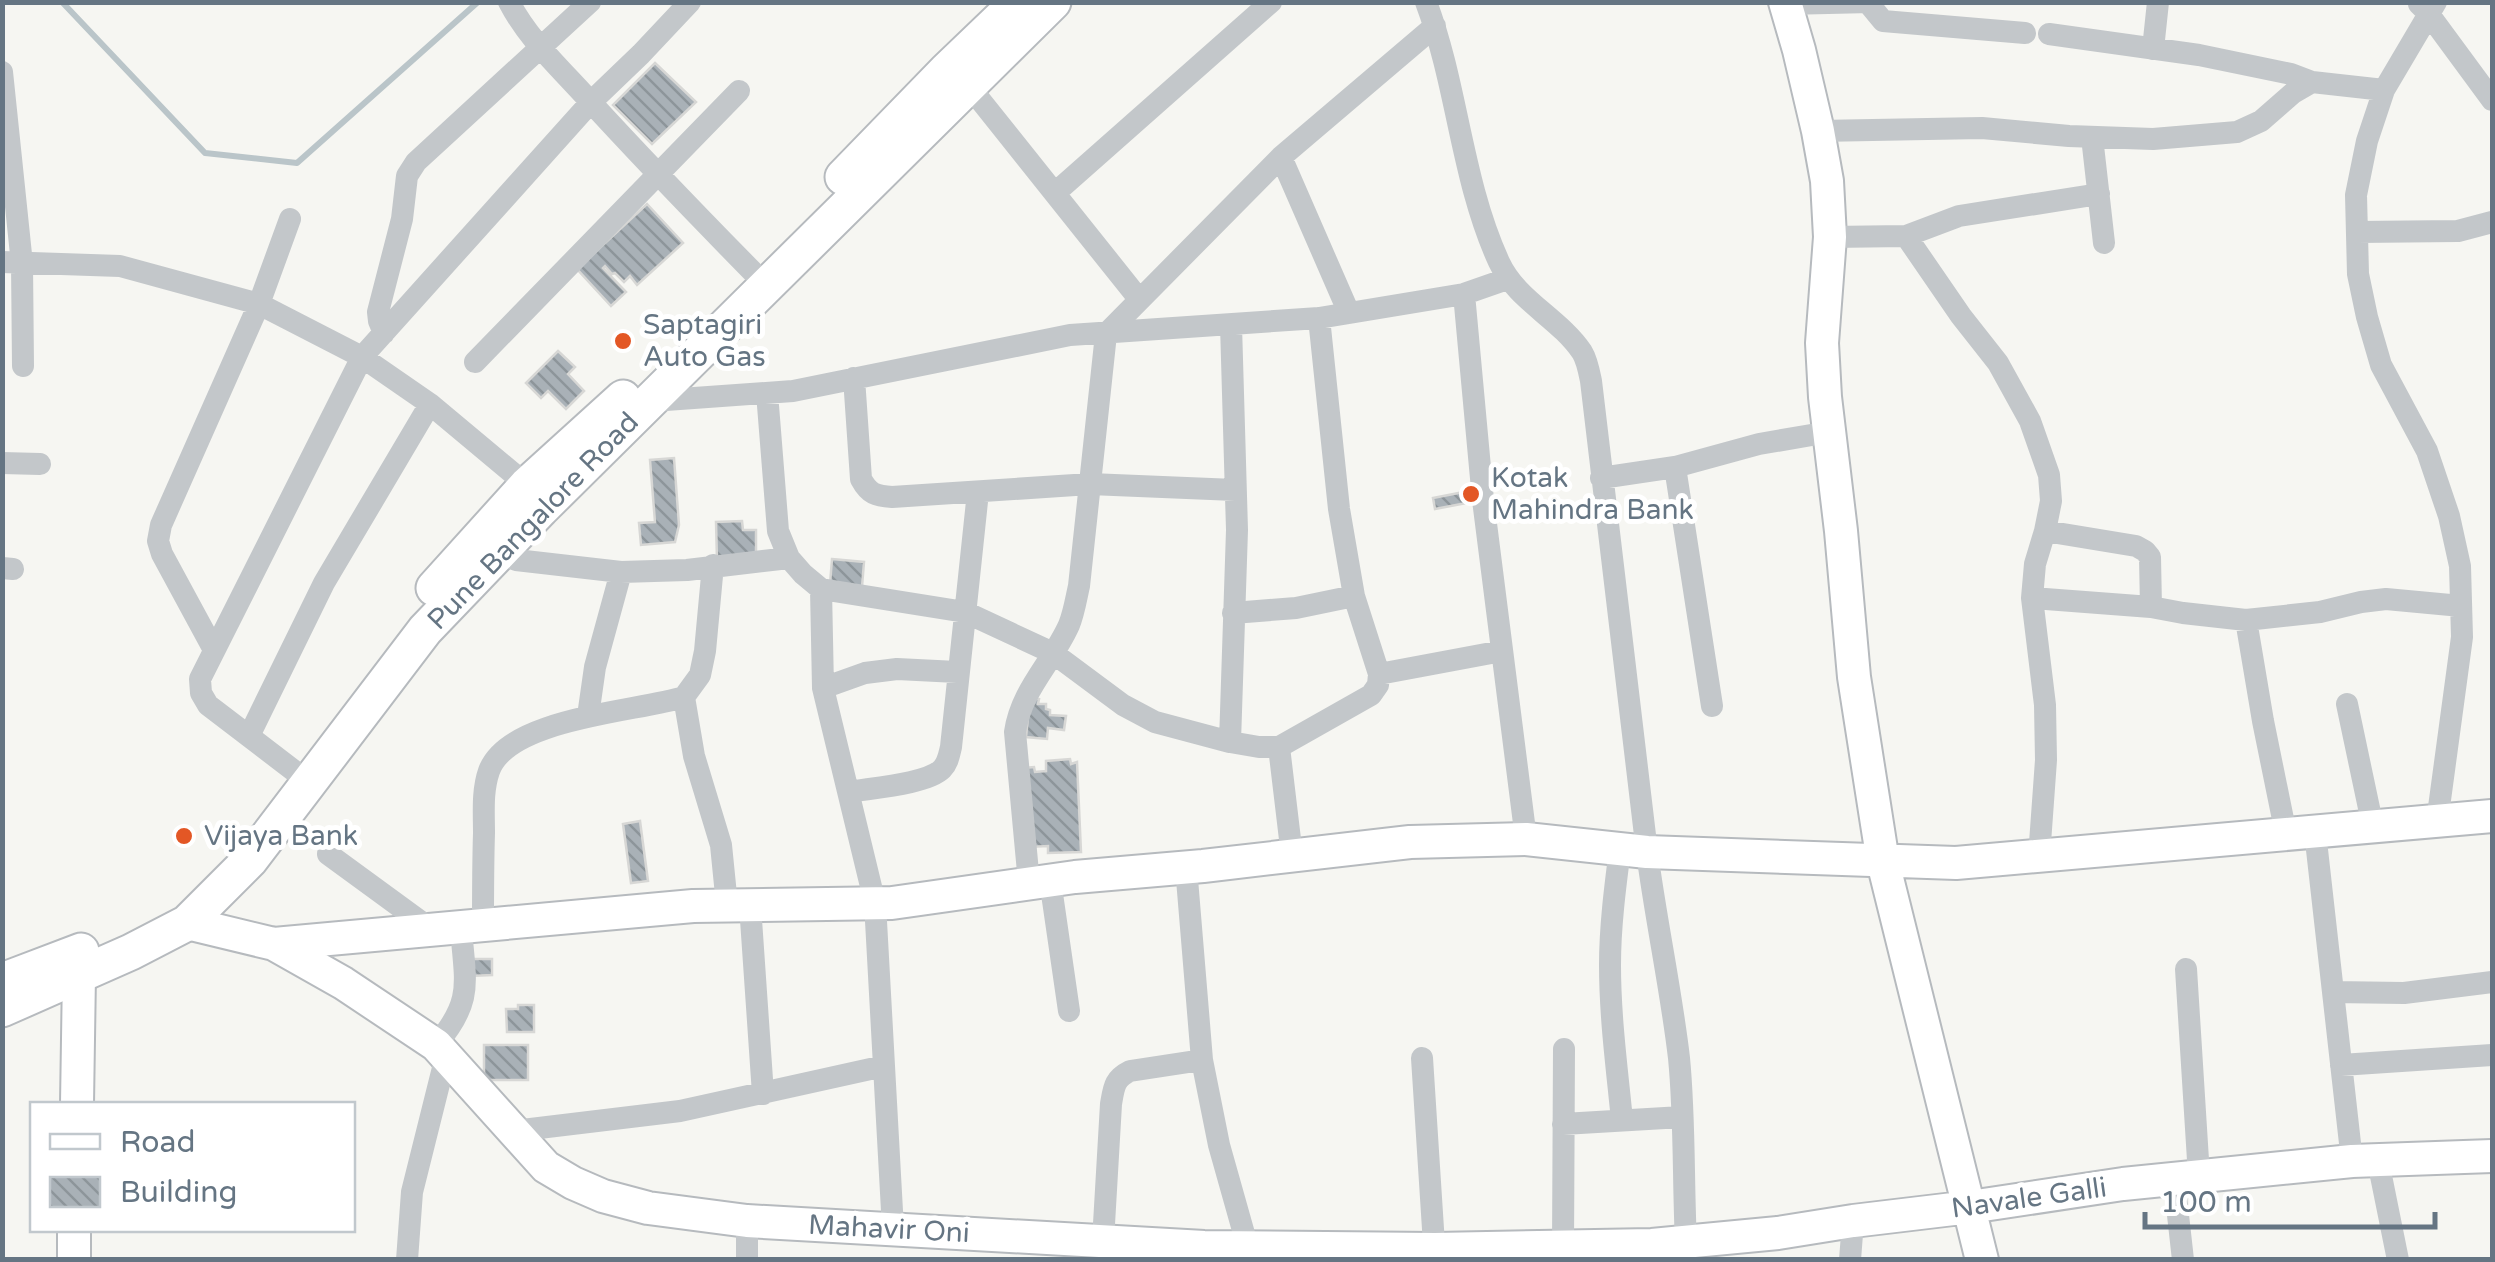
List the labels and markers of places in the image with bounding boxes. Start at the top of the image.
place label: Saptagiri Auto Gas [643,308,766,374]
marker: Saptagiri Auto Gas [612,330,634,352]
place label: Kotak Mahindra Bank [1491,461,1694,527]
marker: Kotak Mahindra Bank [1460,483,1482,505]
place label: Vijaya Bank [204,819,358,853]
marker: Vijaya Bank [173,825,195,847]

